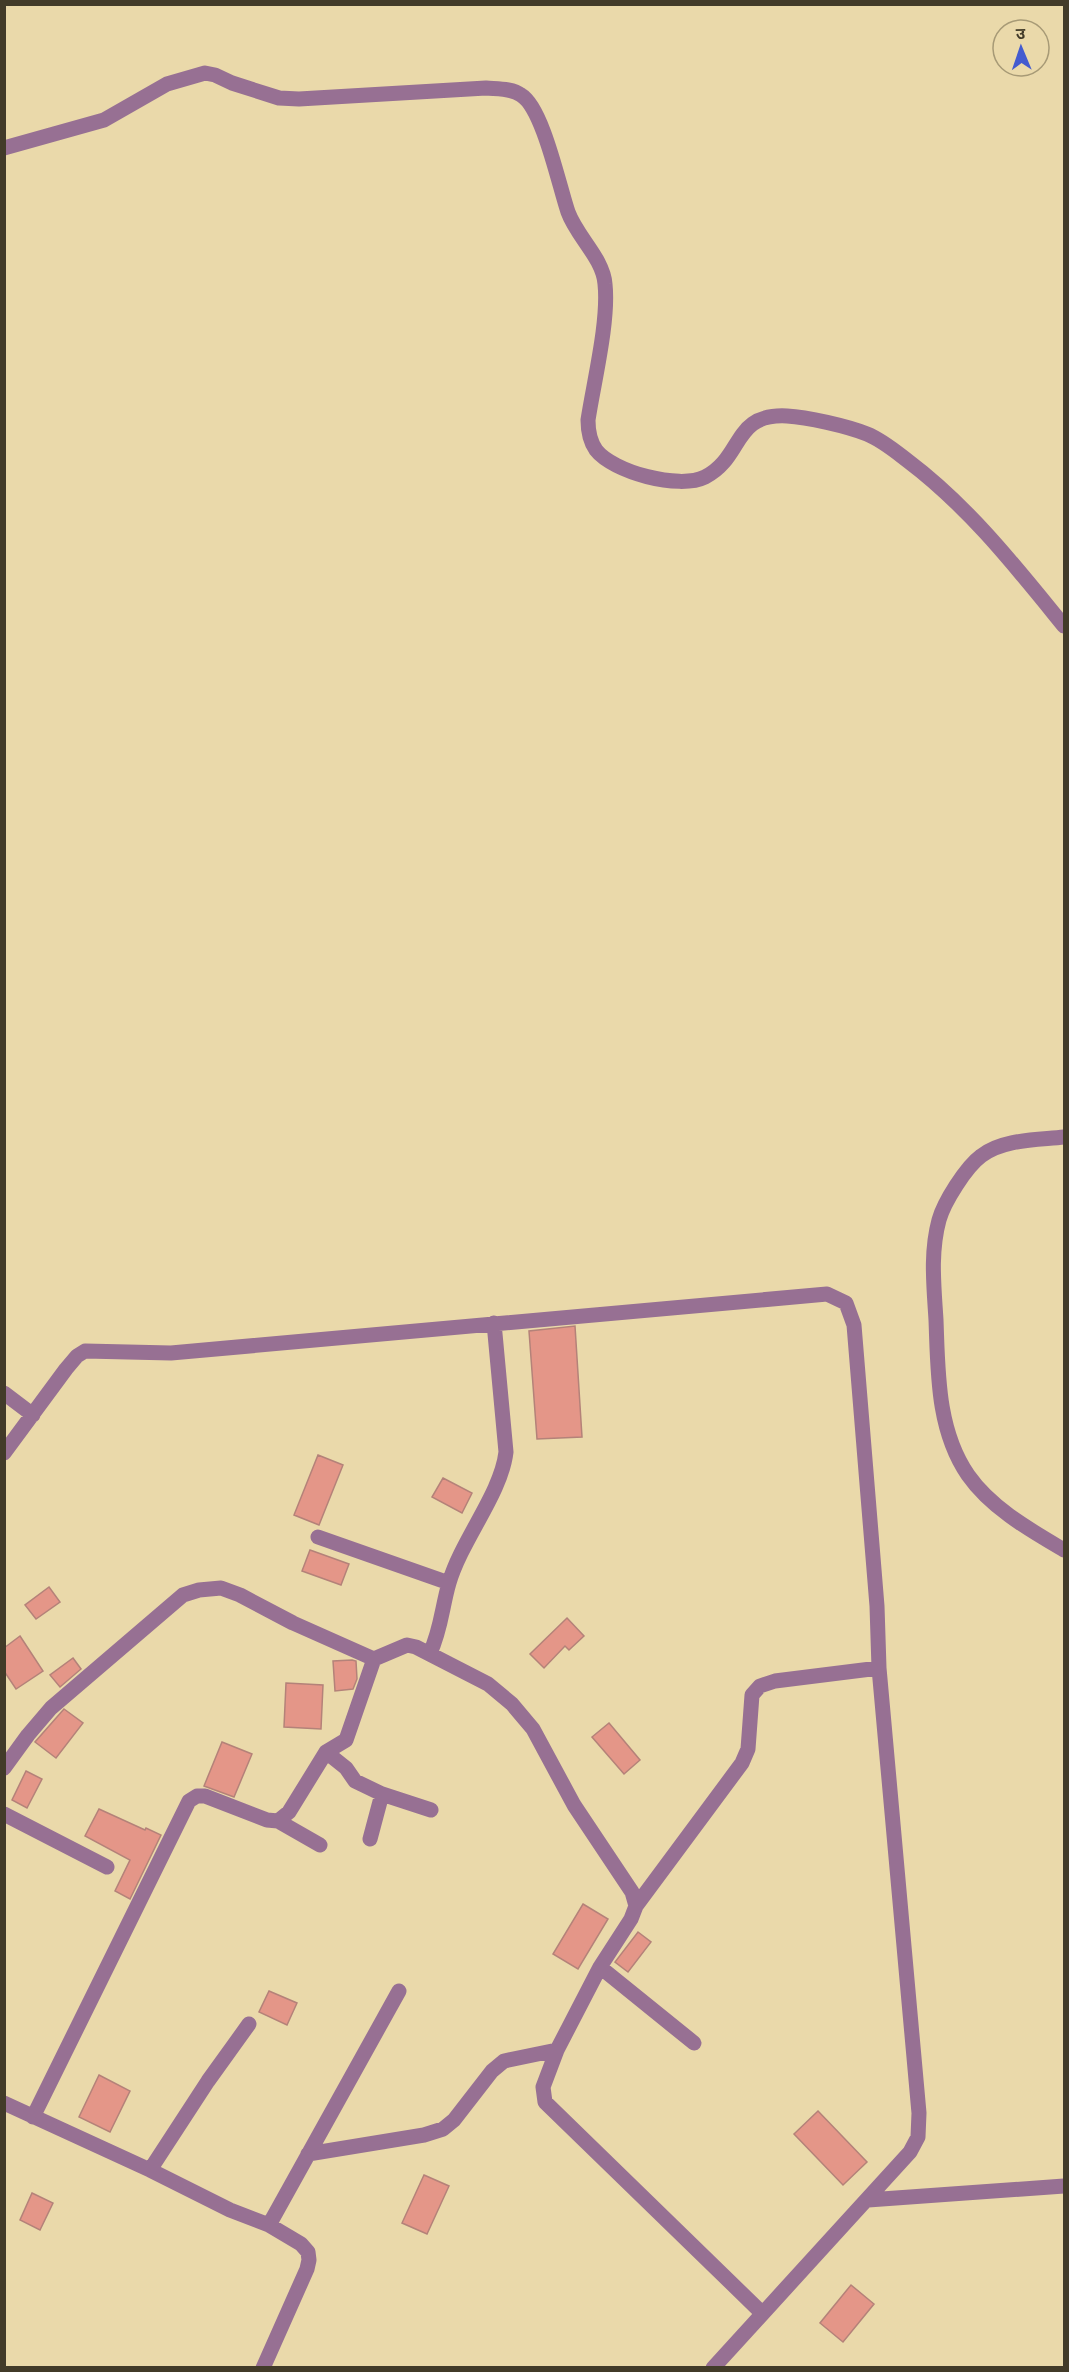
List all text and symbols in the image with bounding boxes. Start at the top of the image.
north arrow [991,18,1051,78]
text: उ [1015,22,1026,44]

